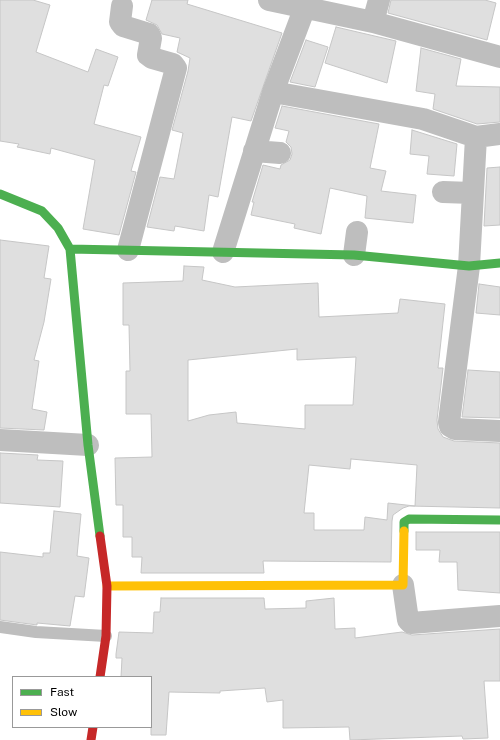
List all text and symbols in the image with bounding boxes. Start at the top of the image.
legend [12,676,152,728]
text: Fast [50,685,74,699]
text: Slow [50,705,77,719]

